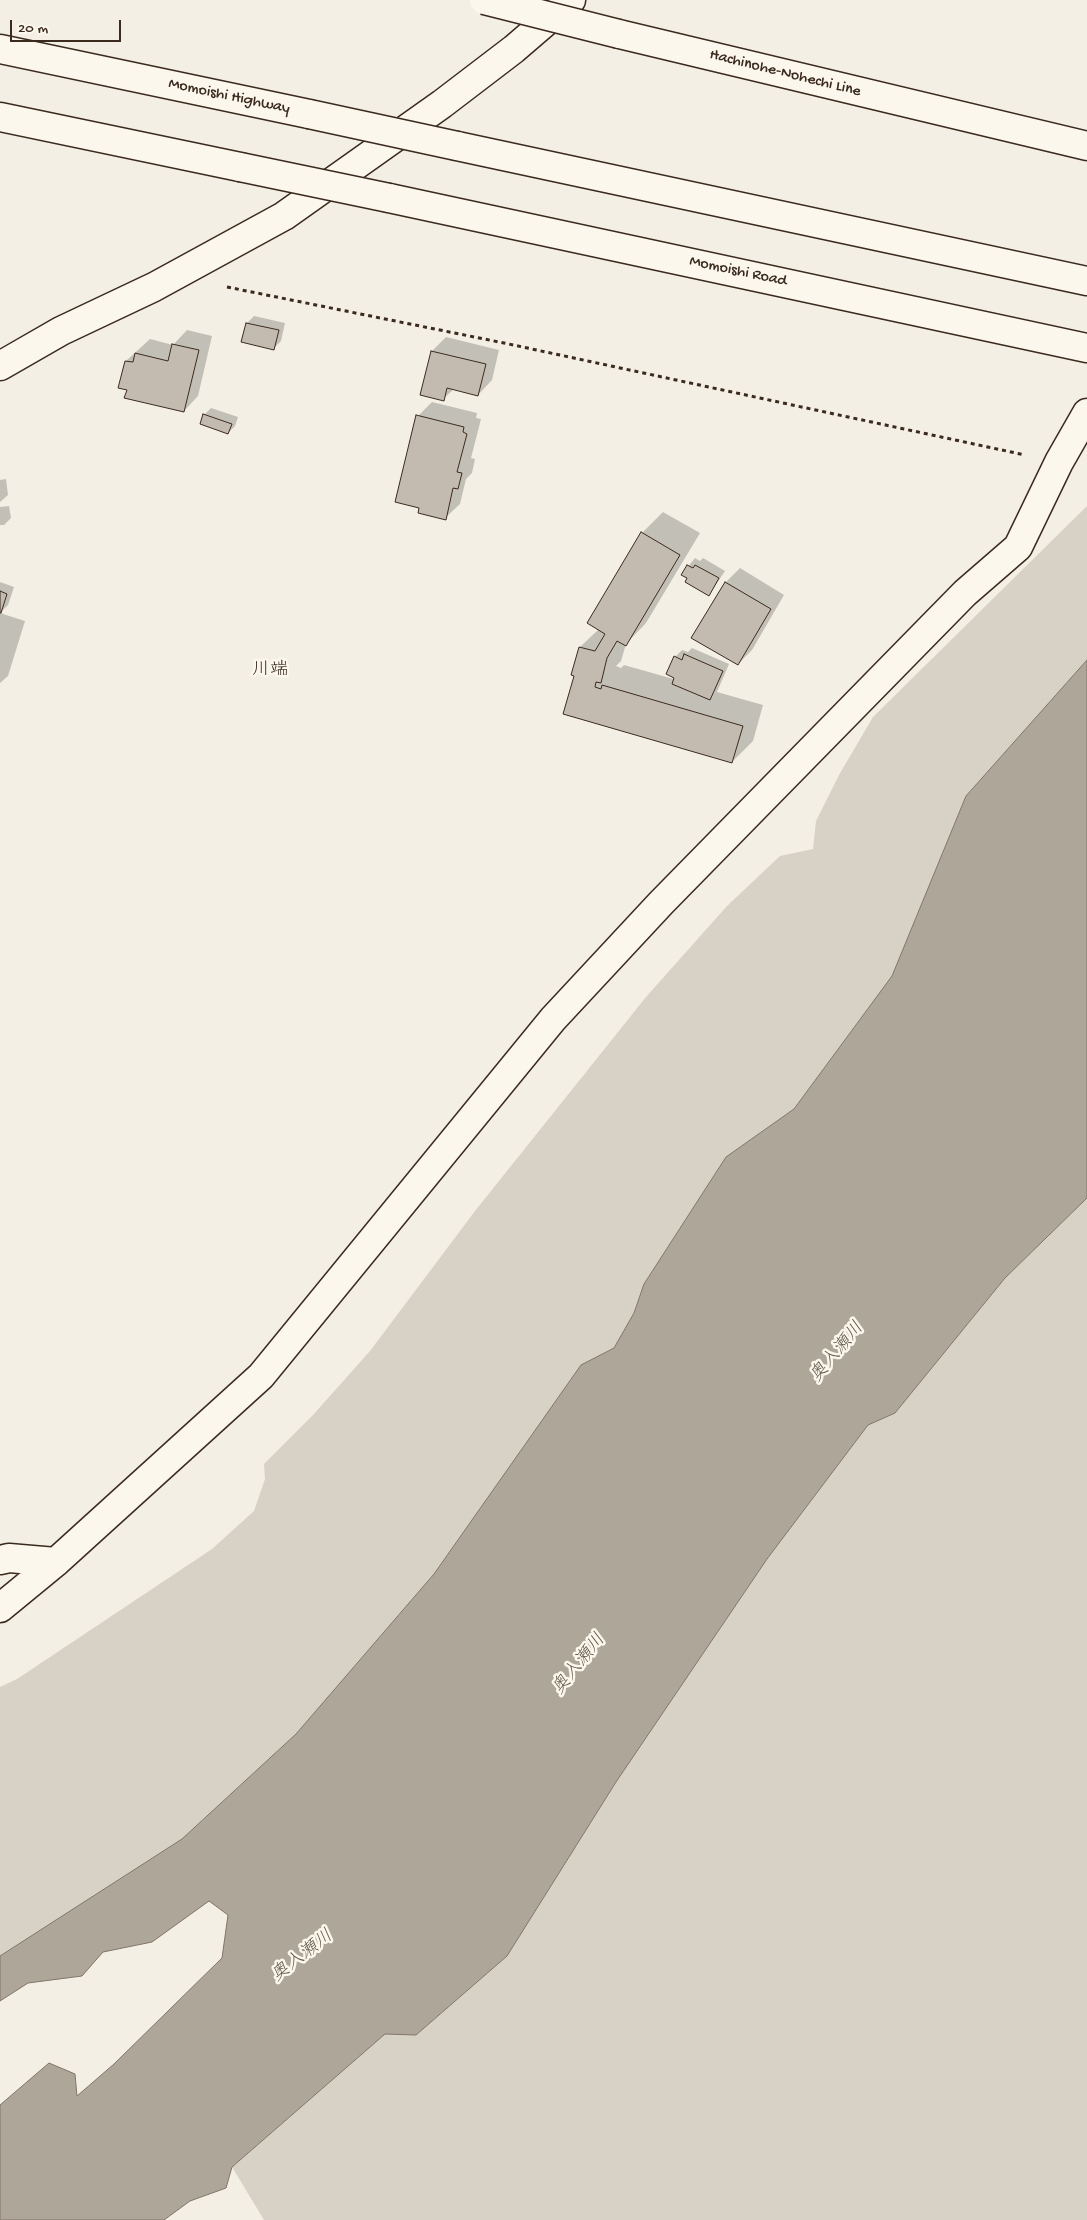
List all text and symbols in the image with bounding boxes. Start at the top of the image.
scale bar [12,10,124,42]
text: 20 m [18,20,48,38]
street label: Hachinohe-Nohechi Line [707,46,863,102]
street label: Momoishi Highway [166,75,292,119]
street label: Momoishi Road [687,252,789,292]
district label: 川端 [252,660,288,682]
water label: 奥入瀬川 [807,1318,869,1388]
water label: 奥入瀬川 [549,1630,611,1700]
water label: 奥入瀬川 [268,1926,338,1988]

